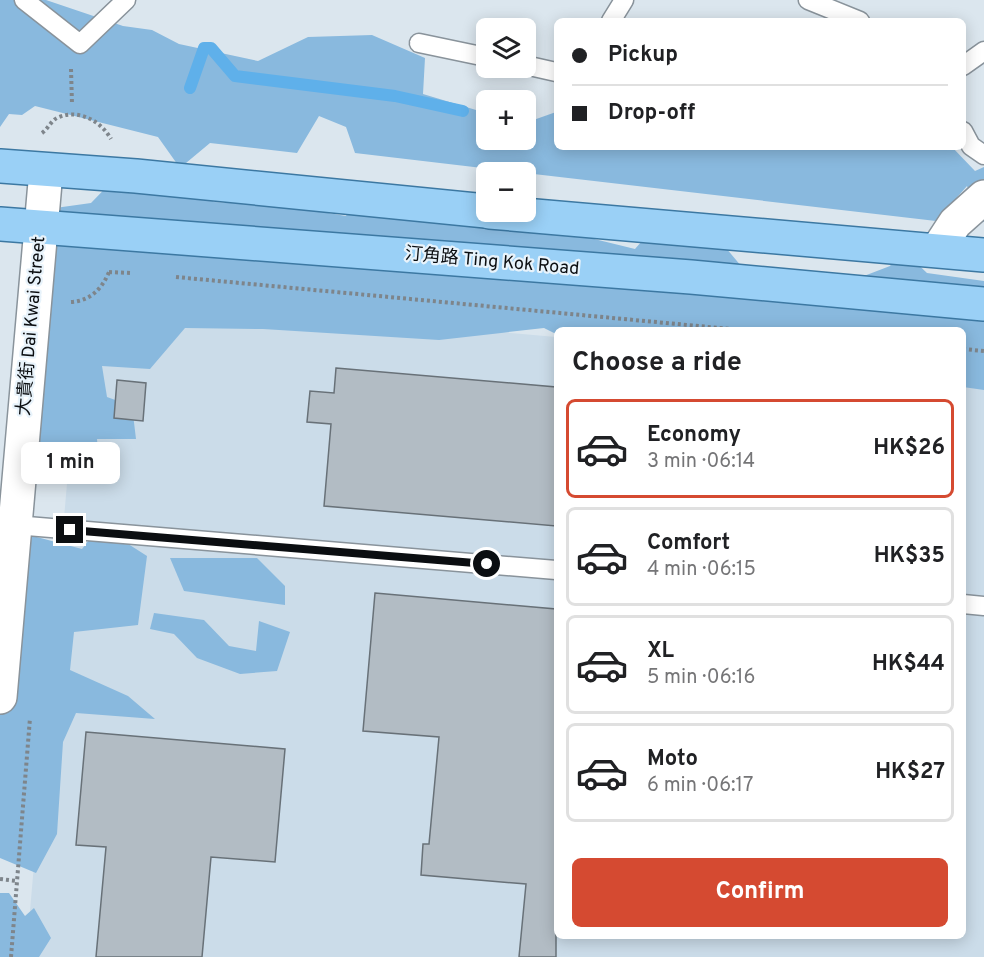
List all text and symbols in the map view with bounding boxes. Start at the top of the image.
map controls [476,18,536,222]
button: layers [476,18,536,78]
text: Pickup [608,42,678,69]
button: + [476,90,536,150]
text: Drop-off [608,100,695,127]
button: − [476,162,536,222]
street label: 大貴街 Dai Kwai Street [13,235,51,417]
street label: 汀角路 Ting Kok Road [404,243,580,281]
text: Choose a ride [572,346,742,380]
icon: car [575,422,629,476]
text: Economy [647,422,741,449]
text: HK$26 [873,435,945,462]
callout: 1 min [20,443,119,485]
text: 3 min · 06:14 [647,449,755,475]
text: 1 min [46,450,95,476]
route end [56,516,83,543]
icon: car [575,530,629,584]
text: Comfort [647,530,730,557]
text: HK$35 [874,543,945,570]
route start [473,550,500,577]
text: 4 min · 06:15 [647,557,756,583]
icon: car [575,638,629,692]
text: XL [647,638,674,665]
text: HK$44 [872,651,945,678]
text: 5 min · 06:16 [647,665,755,691]
icon: car [575,746,629,800]
text: Moto [647,746,698,773]
text: HK$27 [875,759,945,786]
text: 6 min · 06:17 [647,773,753,799]
button: Confirm [572,858,948,927]

